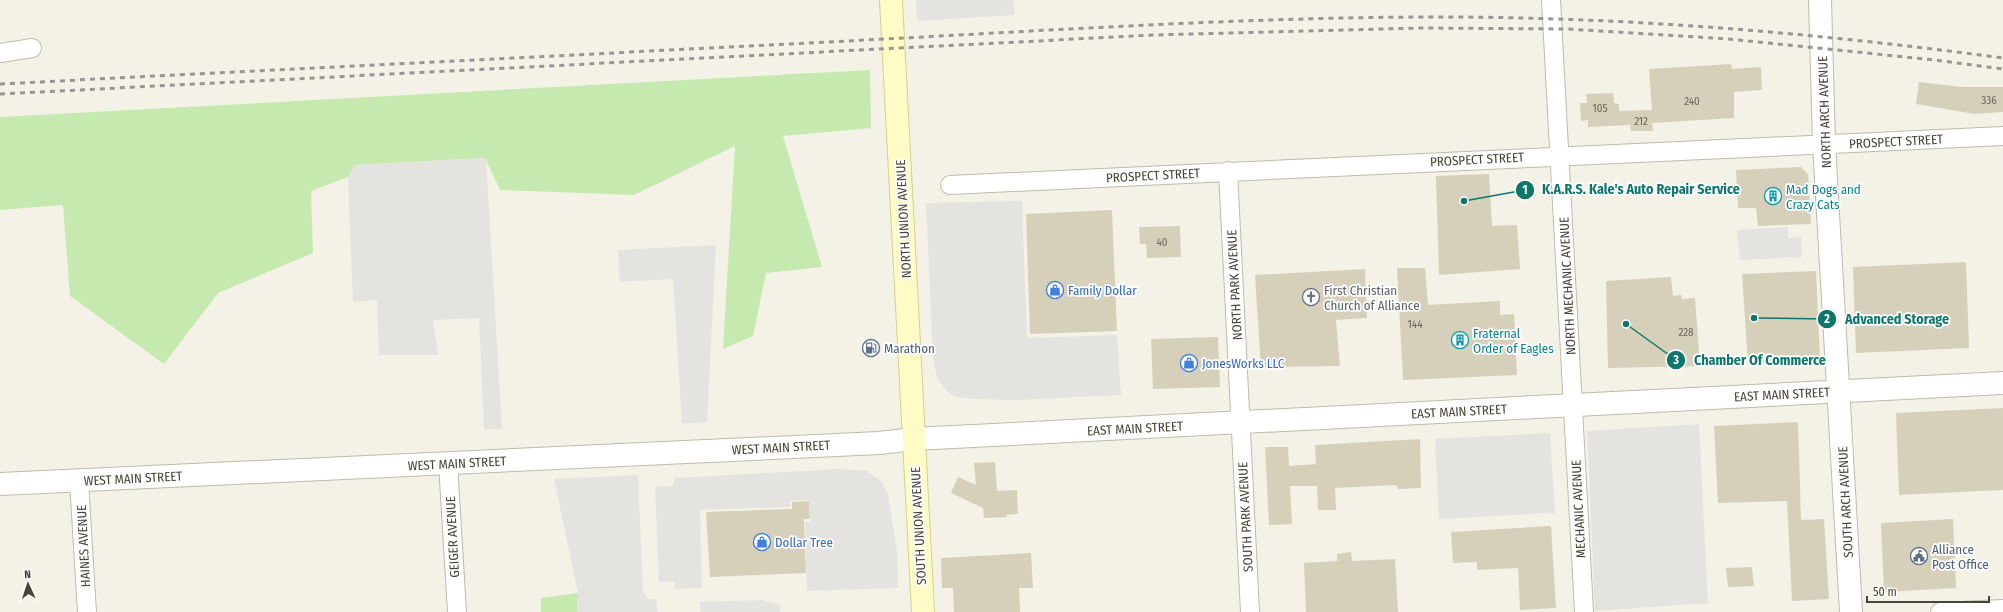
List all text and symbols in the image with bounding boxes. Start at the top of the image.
street label: NORTH ARCH AVENUE [1815,56,1834,168]
house number: 336 [1981,94,1997,107]
house number: 240 [1684,95,1700,108]
house number: 105 [1592,102,1608,115]
house number: 212 [1634,115,1648,128]
street label: PROSPECT STREET [1849,132,1943,151]
street label: PROSPECT STREET [1430,150,1524,169]
street label: NORTH UNION AVENUE [893,159,914,279]
street label: PROSPECT STREET [1106,166,1200,185]
callout: K.A.R.S. Kale's Auto Repair Service [1515,177,1748,203]
text: K.A.R.S. Kale's Auto Repair Service [1542,181,1740,198]
place label: Mad Dogs and Crazy Cats [1786,182,1861,212]
text: 1 [1522,183,1528,197]
building icon: Mad Dogs and Crazy Cats [1763,186,1783,206]
street label: NORTH MECHANIC AVENUE [1556,217,1579,355]
street label: NORTH PARK AVENUE [1224,229,1245,341]
house number: 40 [1156,236,1168,249]
shop icon: Family Dollar [1045,280,1065,300]
place label: Family Dollar [1068,283,1137,298]
place label: First Christian Church of Alliance [1324,283,1420,313]
church icon: First Christian Church of Alliance [1301,287,1321,307]
callout: Advanced Storage [1817,306,1957,332]
text: Advanced Storage [1844,311,1949,328]
text: 2 [1823,312,1830,326]
house number: 144 [1408,318,1423,331]
place label: Fraternal Order of Eagles [1473,326,1554,356]
house number: 228 [1678,326,1694,339]
building icon: Fraternal Order of Eagles [1450,330,1470,350]
fuel station icon: Marathon [861,338,881,358]
place label: Marathon [884,341,935,356]
callout: Chamber Of Commerce [1666,347,1834,373]
text: Chamber Of Commerce [1694,352,1826,369]
shop icon: JonesWorks LLC [1179,353,1199,373]
text: 3 [1672,353,1679,367]
place label: JonesWorks LLC [1202,356,1285,371]
street label: EAST MAIN STREET [1734,384,1830,405]
street label: EAST MAIN STREET [1411,401,1507,422]
street label: EAST MAIN STREET [1087,418,1183,439]
street label: WEST MAIN STREET [731,437,831,458]
street label: SOUTH ARCH AVENUE [1835,446,1856,558]
street label: WEST MAIN STREET [407,453,507,474]
street label: MECHANIC AVENUE [1568,459,1589,559]
street label: SOUTH PARK AVENUE [1235,462,1256,572]
street label: SOUTH UNION AVENUE [908,467,929,585]
street label: WEST MAIN STREET [83,468,183,489]
street label: GEIGER AVENUE [443,496,462,578]
street label: HAINES AVENUE [74,504,93,588]
shop icon: Dollar Tree [752,532,772,552]
place label: Dollar Tree [775,535,833,550]
place label: Alliance Post Office [1932,542,1989,572]
public building icon: Alliance Post Office [1909,546,1929,566]
north arrow [8,564,48,604]
text: N [24,568,31,581]
scale bar [1867,578,1989,604]
text: 50 m [1873,585,1897,599]

